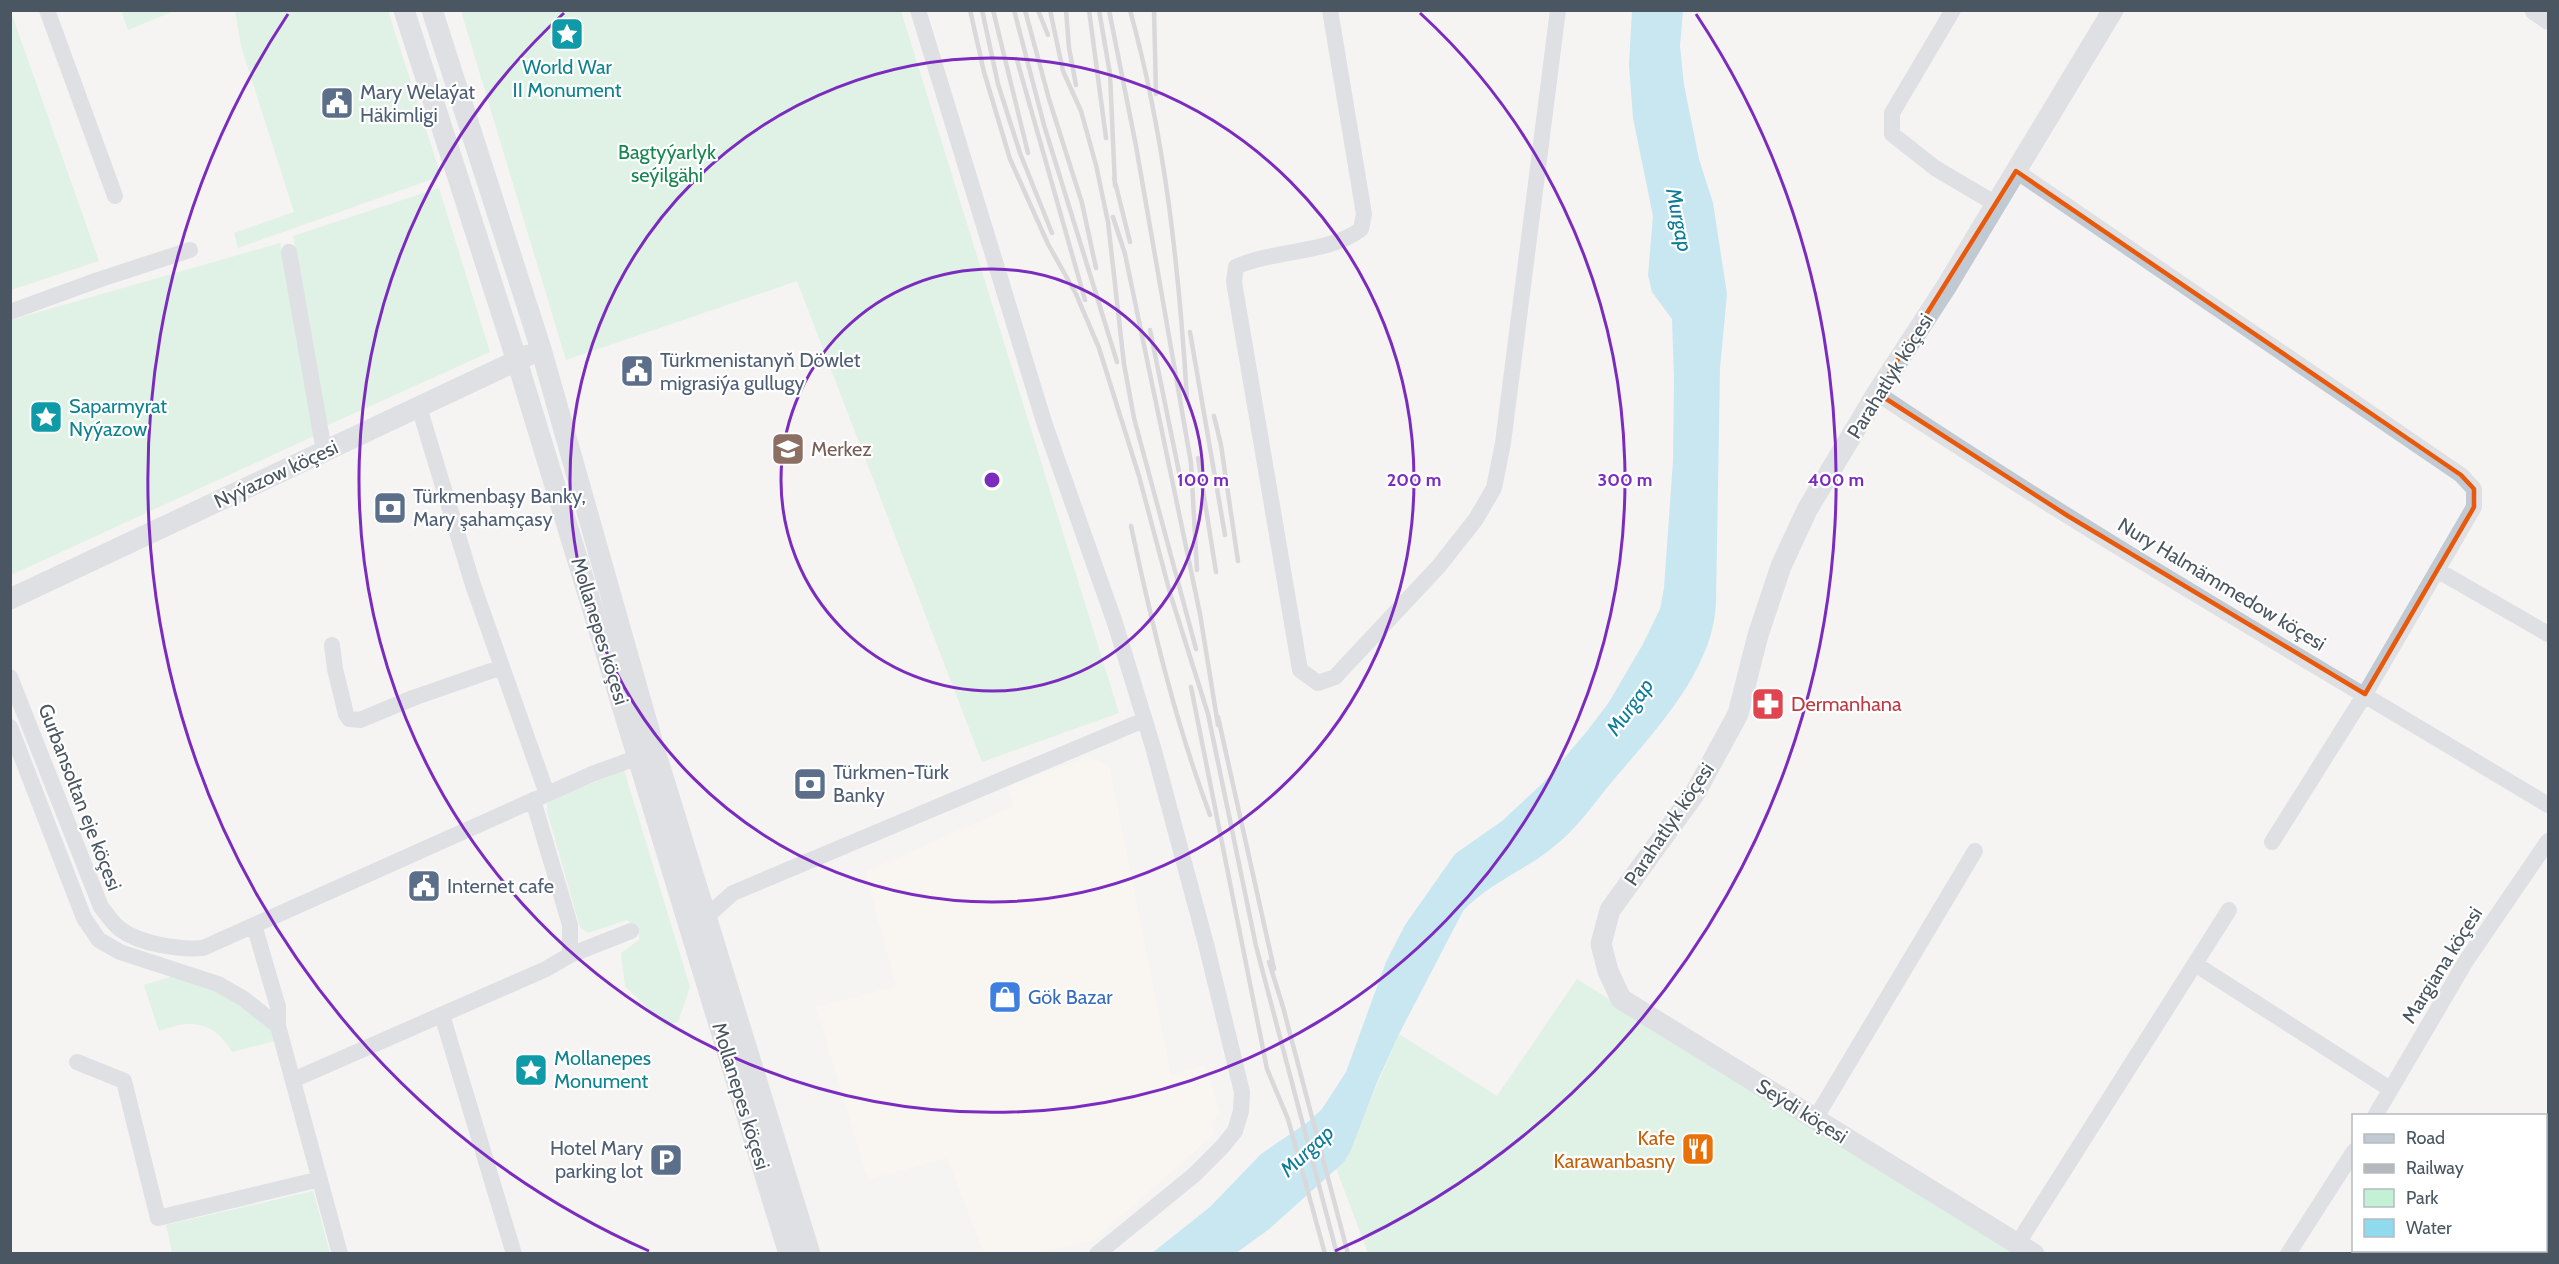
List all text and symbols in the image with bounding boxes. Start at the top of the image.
place icon: World War II Monument [549,16,585,52]
place label: World War II Monument [513,55,622,102]
place label: Mary Welaýat Häkimligi [360,80,475,127]
public building icon: Mary Welaýat Häkimligi [319,85,355,121]
park label: Bagtyýarlyk seýilgähi [618,140,716,187]
water label: Murgap [1661,185,1698,254]
street label: Parahatlyk köçesi [1842,309,1938,443]
place label: Türkmenistanyň Döwlet migrasiýa gullugy [660,348,861,395]
public building icon: Türkmenistanyň Döwlet migrasiýa gullugy [619,353,655,389]
place label: Saparmyrat Nyýazow [69,394,167,441]
place icon: Saparmyrat Nyýazow [28,399,64,435]
school or university icon: Merkez [770,431,806,467]
street label: Nyýazow köçesi [210,435,342,513]
place label: Merkez [811,437,872,461]
text: 100 m [1177,469,1229,491]
text: 200 m [1387,469,1441,491]
text: 300 m [1598,469,1652,491]
text: 400 m [1808,469,1864,491]
centre of rings [982,470,1002,490]
place label: Türkmenbaşy Banky, Mary şahamçasy [413,484,586,531]
bank icon: Türkmenbaşy Banky, Mary şahamçasy [372,490,408,526]
street label: Nury Halmämmedow köçesi [2114,512,2330,656]
street label: Mollanepes köçesi [566,554,634,708]
water label: Murgap [1600,673,1659,741]
pharmacy icon: Dermanhana [1750,686,1786,722]
place label: Dermanhana [1791,692,1902,716]
street label: Gurbansoltan eje köçesi [33,700,127,894]
street label: Parahatlyk köçesi [1619,758,1719,890]
place label: Türkmen-Türk Banky [833,760,949,807]
bank icon: Türkmen-Türk Banky [792,766,828,802]
public building icon: Internet cafe [406,868,442,904]
place label: Internet cafe [447,874,554,898]
street label: Margiana köçesi [2397,902,2487,1028]
shop icon: Gök Bazar [987,979,1023,1015]
place label: Gök Bazar [1028,985,1113,1009]
street label: Mollanepes köçesi [707,1019,775,1173]
place label: Mollanepes Monument [554,1046,651,1093]
place icon: Mollanepes Monument [513,1052,549,1088]
street label: Seýdi köçesi [1752,1074,1852,1148]
legend [2352,1114,2547,1252]
water label: Murgap [1274,1120,1339,1182]
place label: Kafe Karawanbasny [1553,1126,1675,1173]
text: Road [2406,1127,2445,1149]
restaurant icon: Kafe Karawanbasny [1680,1131,1716,1167]
place label: Hotel Mary parking lot [550,1136,643,1183]
parking icon: Hotel Mary parking lot [648,1142,684,1178]
text: Railway [2406,1157,2464,1179]
text: Park [2406,1187,2439,1209]
text: Water [2406,1217,2452,1239]

